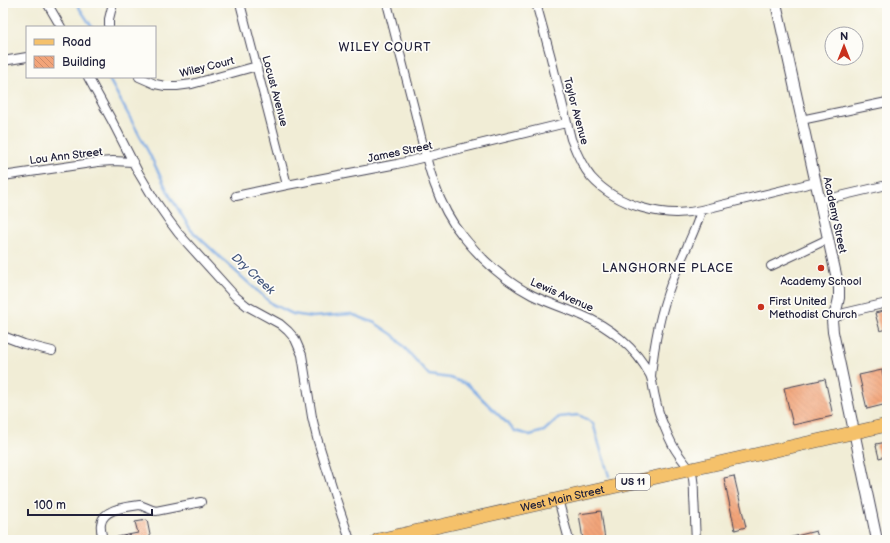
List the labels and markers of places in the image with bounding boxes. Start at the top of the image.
marker: Academy School [816,263,826,273]
place label: Academy School [780,275,862,288]
place label: First United Methodist Church [769,295,857,321]
marker: First United Methodist Church [756,302,766,312]

